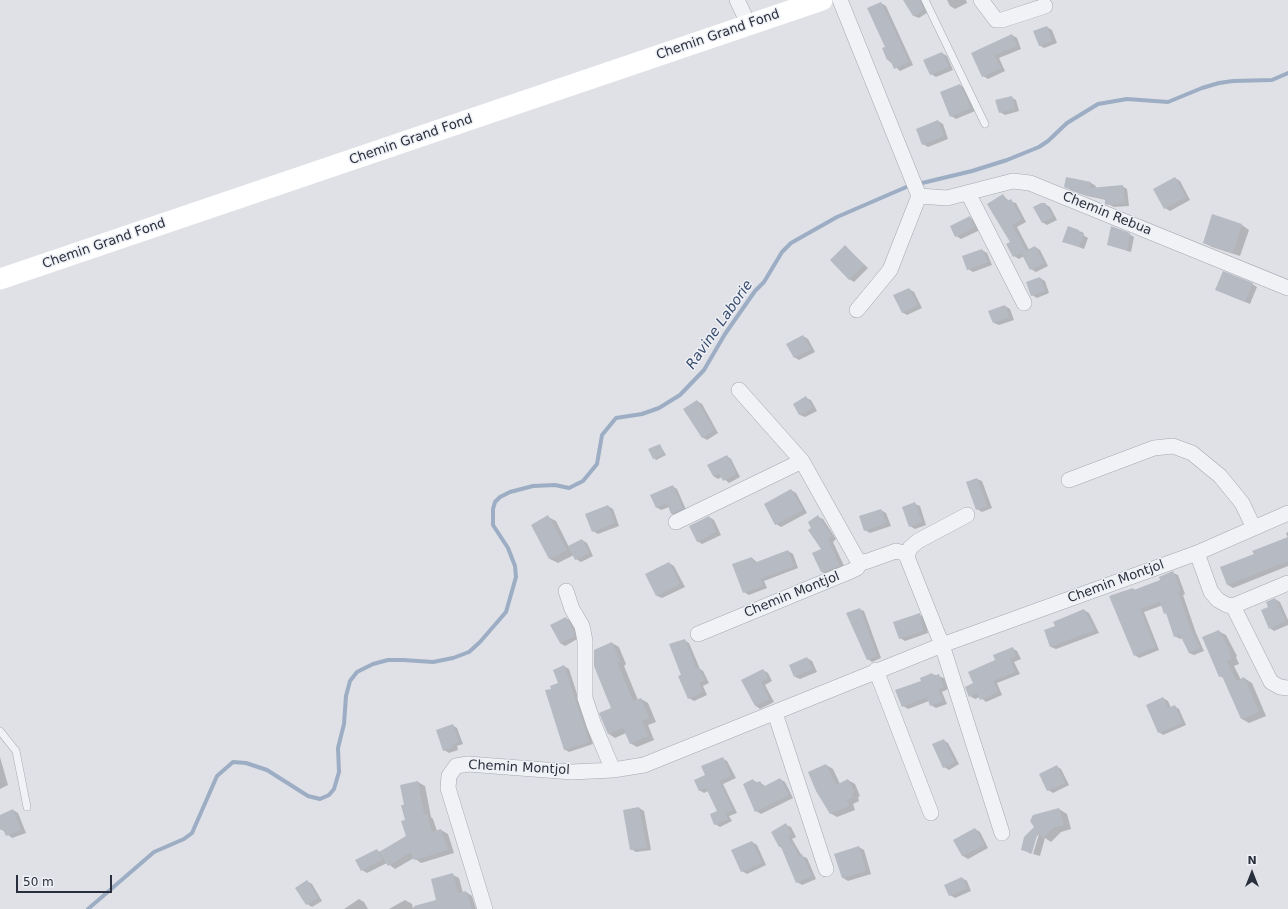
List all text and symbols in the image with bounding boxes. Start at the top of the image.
street label: Chemin Grand Fond [654,7,782,63]
street label: Chemin Grand Fond [347,112,475,168]
street label: Chemin Rebua [1060,189,1154,239]
street label: Chemin Grand Fond [40,216,168,272]
water label: Ravine Laborie [683,277,757,373]
street label: Chemin Montjol [1066,557,1166,607]
street label: Chemin Montjol [742,569,842,621]
street label: Chemin Montjol [468,758,570,778]
north arrow [1232,853,1272,893]
text: N [1247,854,1257,867]
scale bar [18,867,114,893]
text: 50 m [23,875,54,889]

